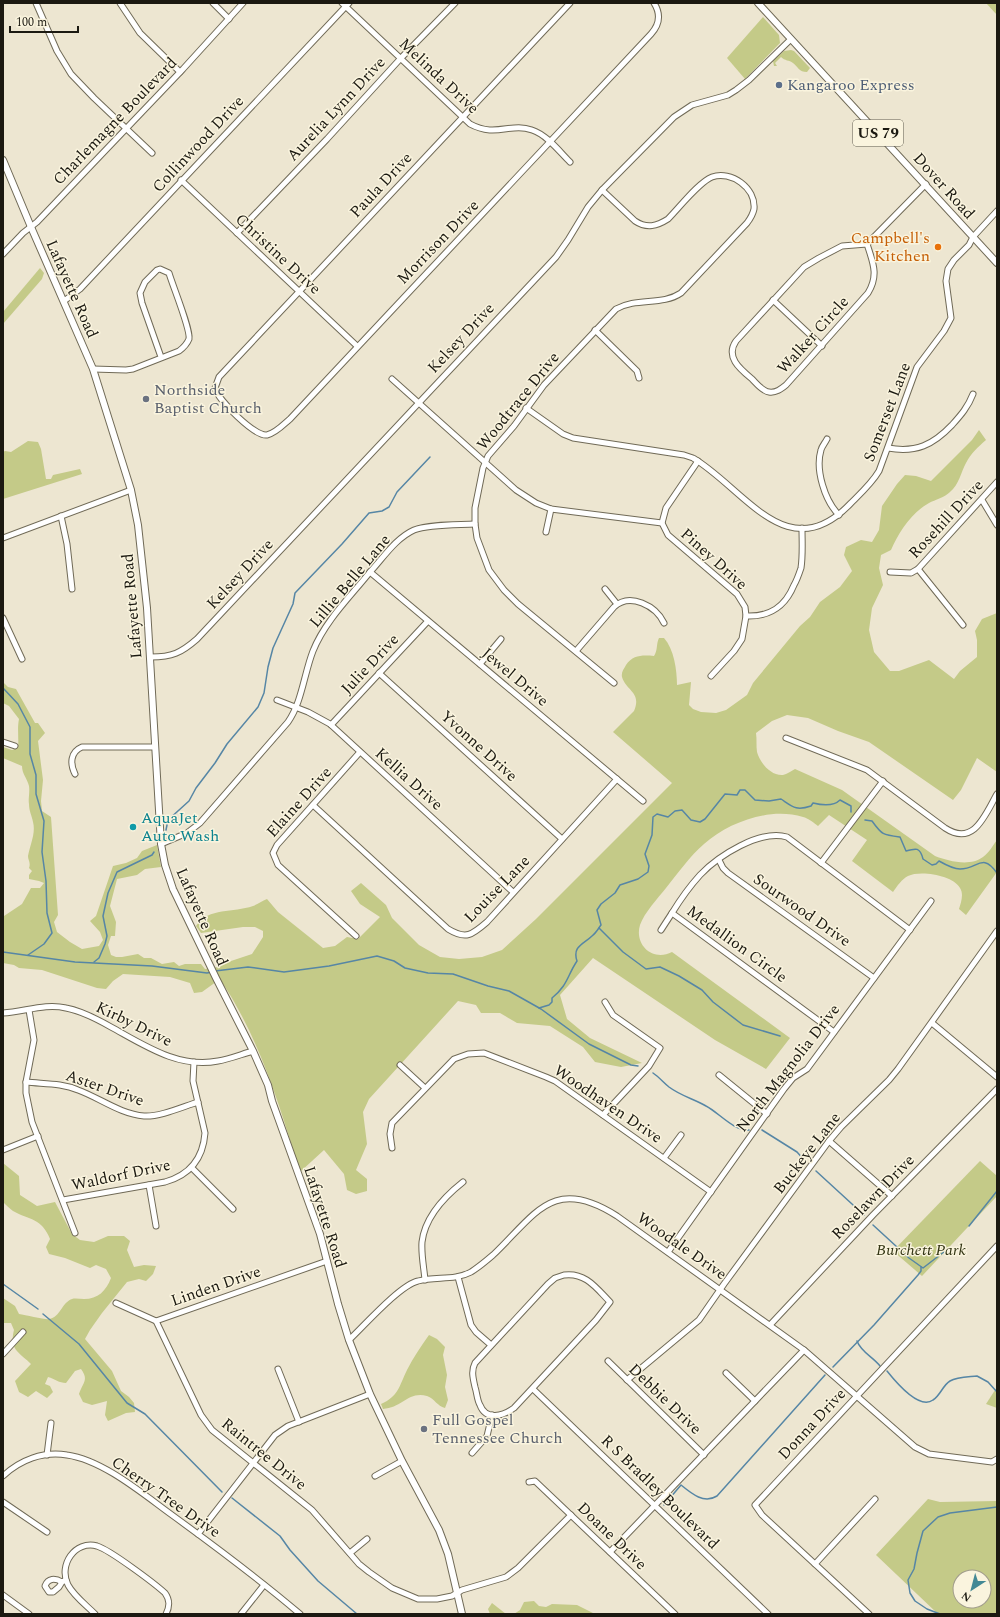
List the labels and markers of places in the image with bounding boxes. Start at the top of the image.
place label: Kangaroo Express [787,73,915,97]
marker: Kangaroo Express [774,80,784,90]
place label: Campbell's Kitchen [851,226,930,268]
marker: Campbell's Kitchen [933,242,943,252]
place label: Northside Baptist Church [154,378,262,420]
marker: Northside Baptist Church [141,394,151,404]
place label: AquaJet Auto Wash [141,806,219,848]
marker: AquaJet Auto Wash [128,822,138,832]
place label: Full Gospel Tennessee Church [432,1408,562,1450]
marker: Full Gospel Tennessee Church [419,1424,429,1434]

